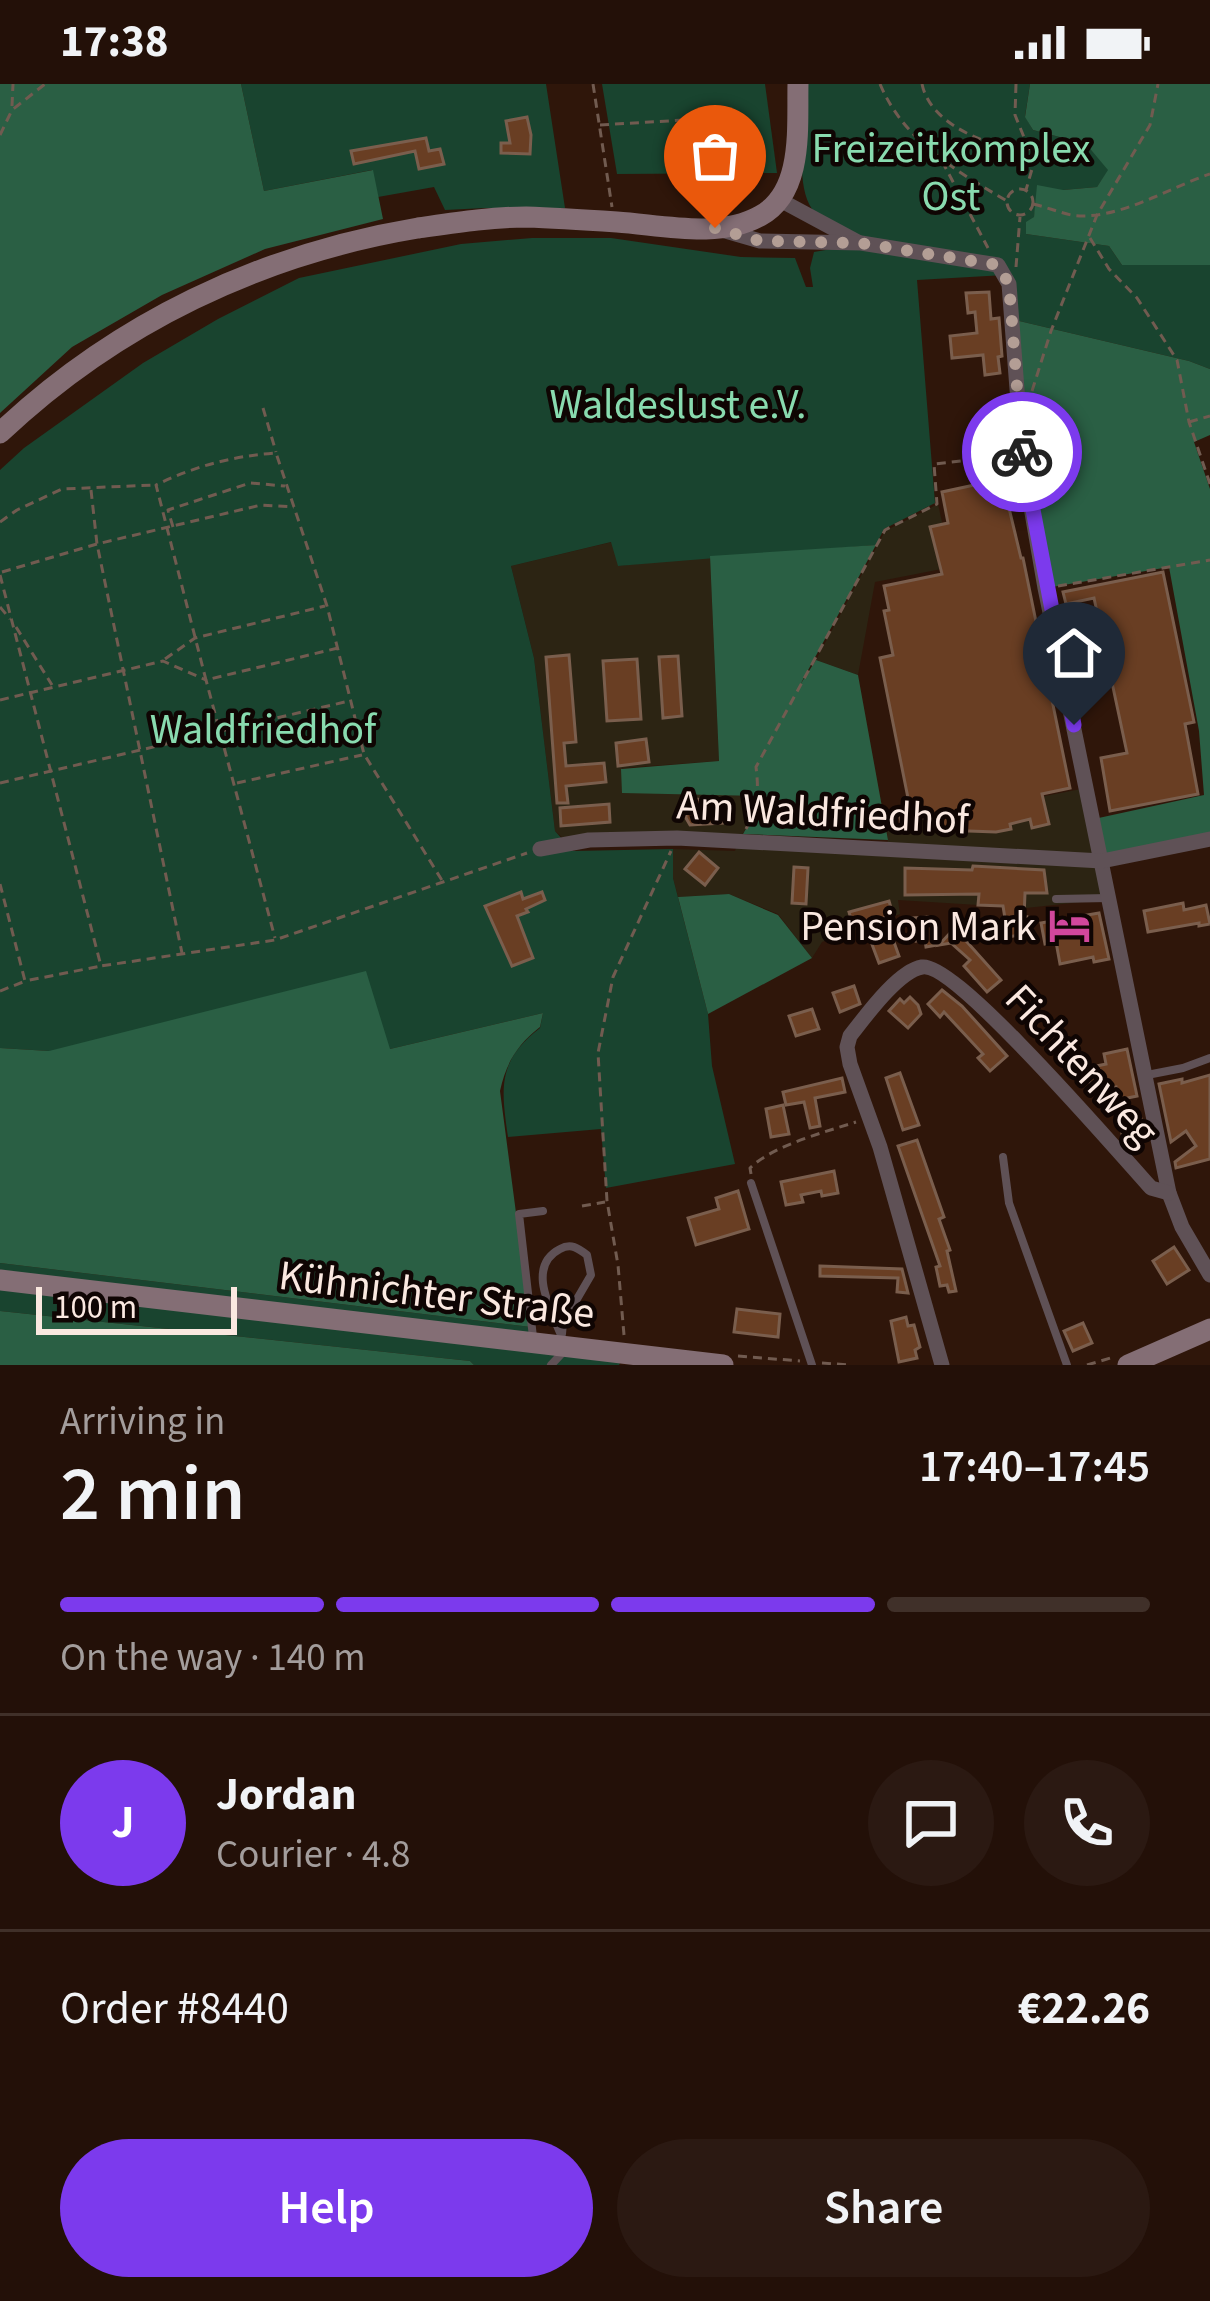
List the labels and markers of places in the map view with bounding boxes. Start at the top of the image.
pin [664,105,766,228]
pin [1023,602,1125,725]
place label: Pension Mark [800,897,1036,957]
hotel icon: Pension Mark [1047,902,1093,948]

